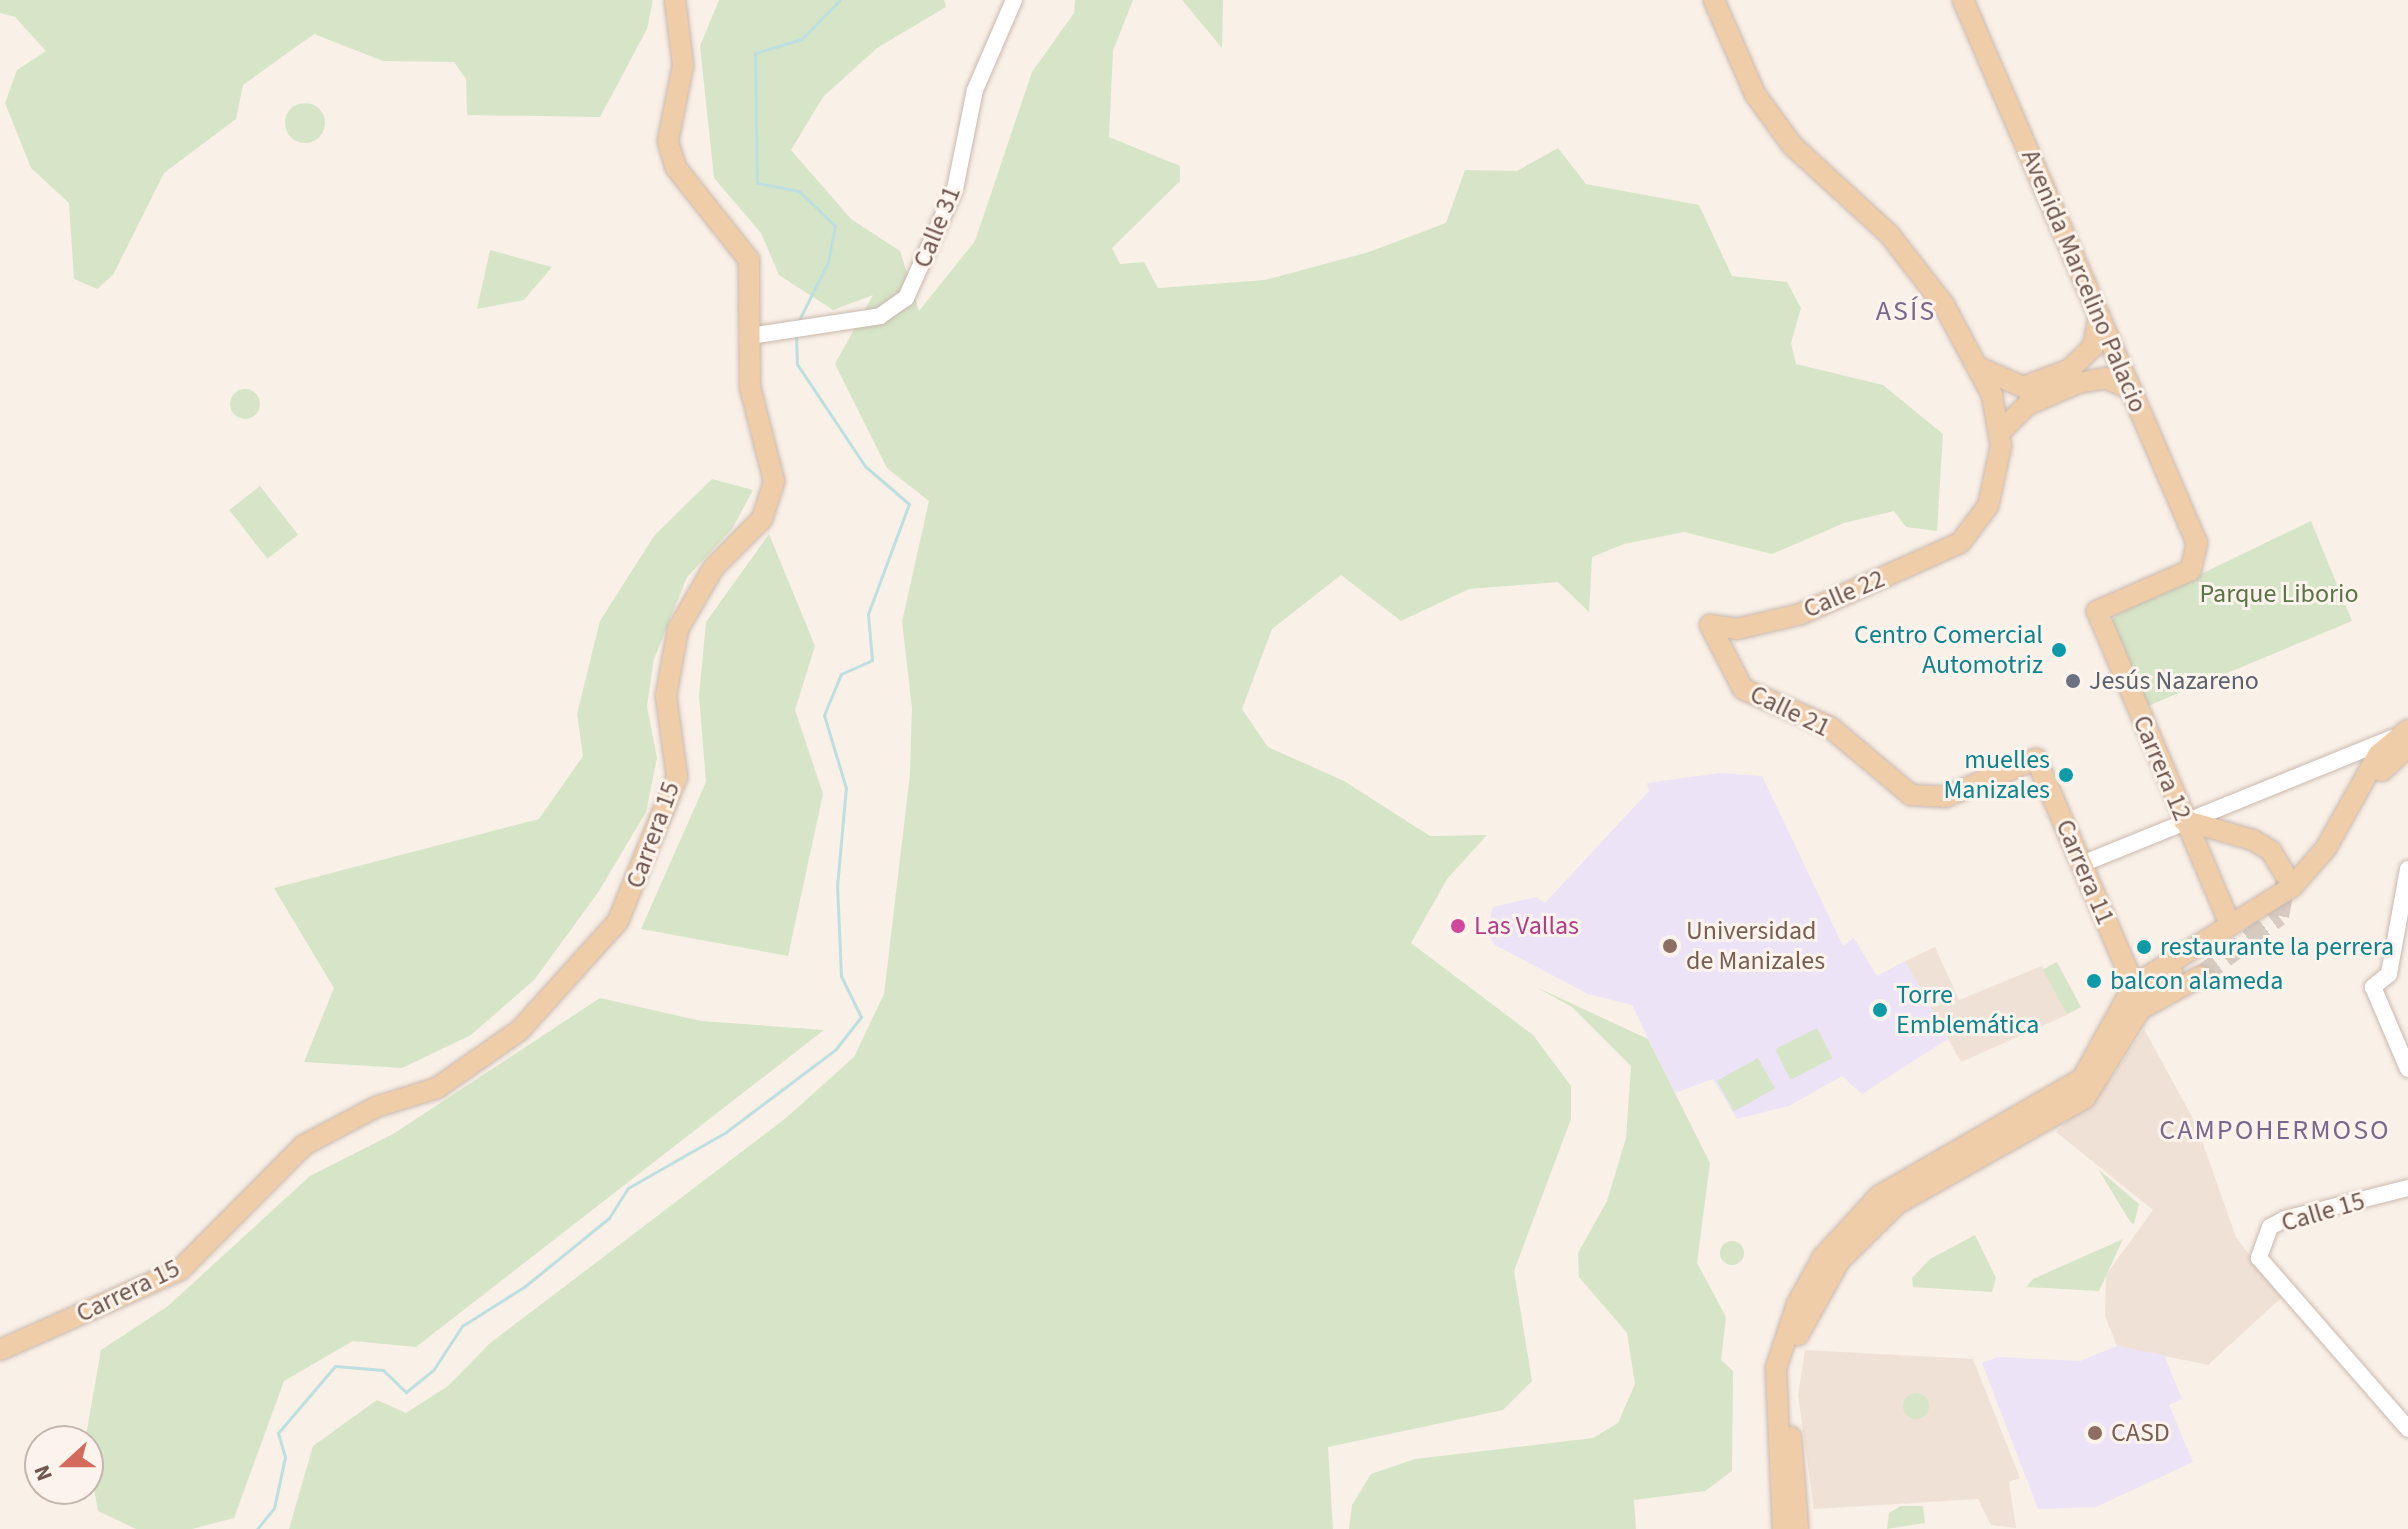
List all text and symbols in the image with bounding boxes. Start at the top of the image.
street label: Avenida Marcelino Palacio [2014,145,2154,417]
street label: Calle 31 [907,182,967,272]
district label: ASÍS [1876,294,1936,328]
street label: Calle 22 [1799,563,1889,625]
park label: Parque Liborio [2199,578,2359,610]
place label: Centro Comercial Automotriz [1854,619,2043,680]
marker: Centro Comercial Automotriz [2050,641,2068,659]
place label: Jesús Nazareno [2089,665,2259,697]
marker: Jesús Nazareno [2064,672,2082,690]
street label: Calle 21 [1745,678,1835,744]
street label: Carrera 12 [2126,711,2198,825]
place label: muelles Manizales [1943,744,2050,806]
marker: muelles Manizales [2057,766,2075,784]
street label: Carrera 15 [619,777,687,893]
street label: Carrera 11 [2049,815,2121,929]
place label: Las Vallas [1474,910,1579,942]
place label: Universidad de Manizales [1686,915,1825,976]
marker: Las Vallas [1449,917,1467,935]
place label: restaurante la perrera [2160,931,2394,963]
marker: Universidad de Manizales [1661,937,1679,955]
marker: restaurante la perrera [2135,938,2153,956]
place label: balcon alameda [2110,965,2283,997]
marker: balcon alameda [2085,972,2103,990]
place label: Torre Emblemática [1896,979,2039,1040]
marker: Torre Emblemática [1871,1001,1889,1019]
district label: CAMPOHERMOSO [2159,1113,2391,1147]
street label: Calle 15 [2278,1185,2368,1239]
street label: Carrera 15 [71,1253,185,1329]
place label: CASD [2111,1417,2170,1449]
marker: CASD [2086,1424,2104,1442]
north arrow [24,1425,104,1505]
text: N [26,1460,61,1485]

